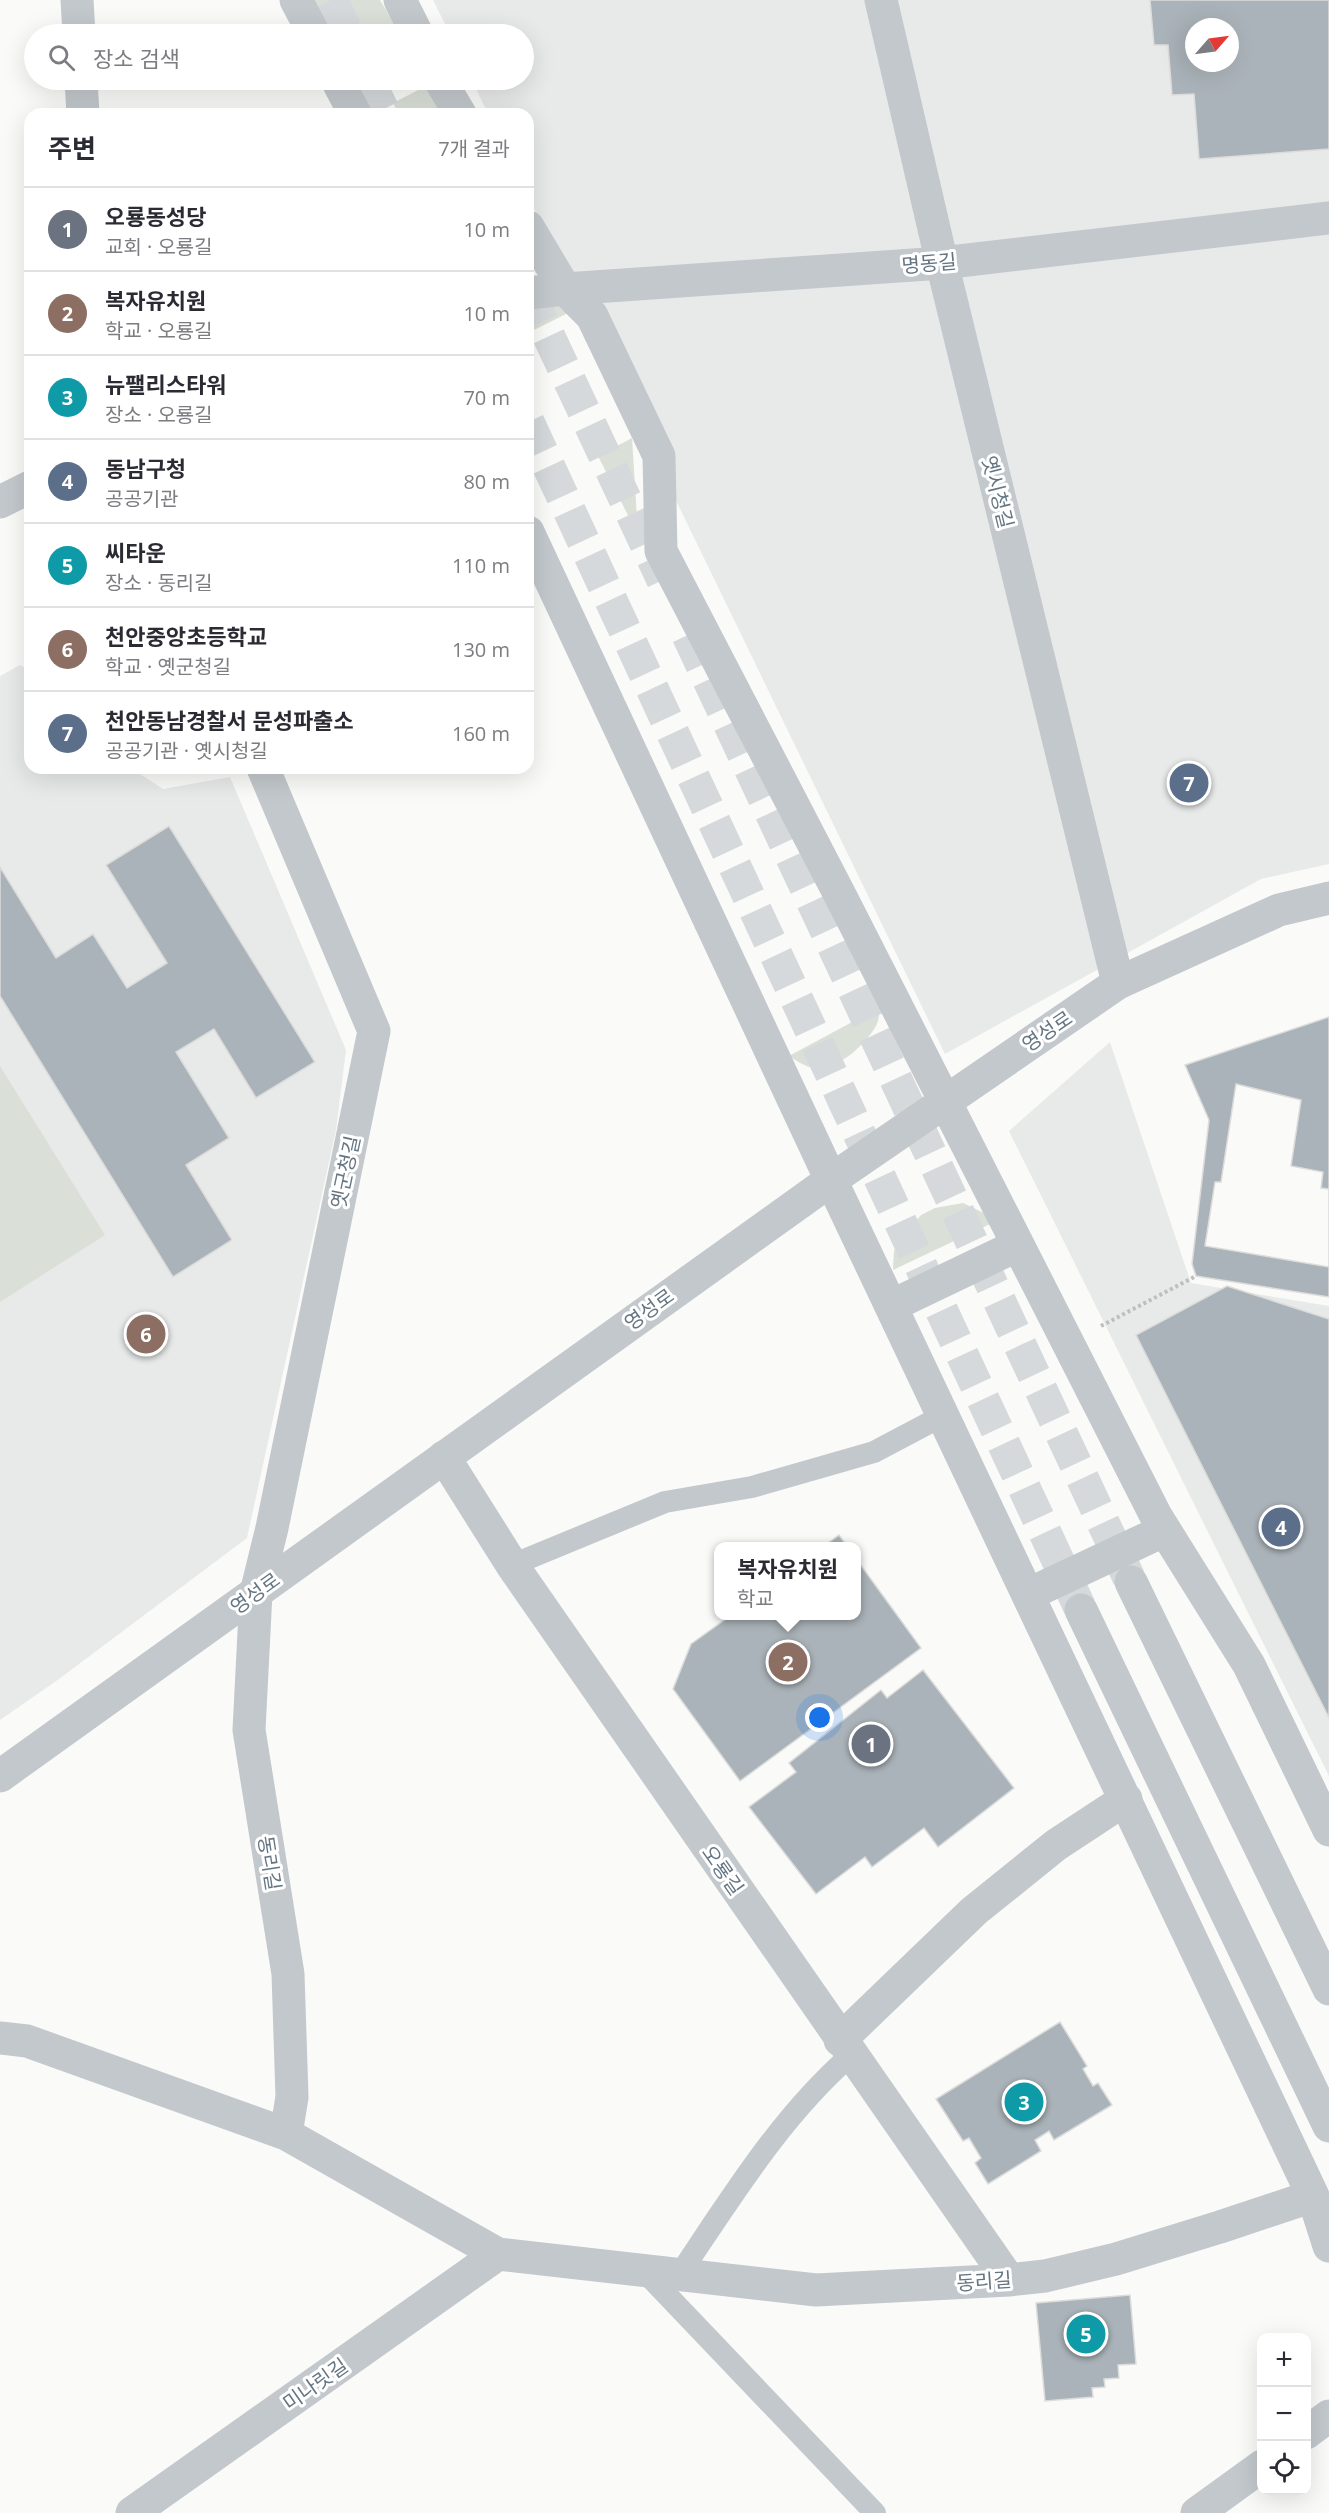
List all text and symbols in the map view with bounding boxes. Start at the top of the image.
north arrow [1185,18,1239,72]
search box [24,24,534,90]
icon: search [45,41,78,74]
text: 장소 검색 [93,43,180,73]
text: 주변 [48,130,96,166]
text: 7개 결과 [438,135,510,162]
text: 오룡동성당 [105,201,206,231]
text: 1 [62,216,73,243]
text: 10 m [463,216,510,243]
text: 교회 · 오룡길 [105,233,213,260]
street label: 명동길 [900,247,958,279]
text: 복자유치원 [105,285,206,315]
text: 2 [62,300,73,327]
text: 10 m [463,300,510,327]
text: 학교 · 오룡길 [105,317,213,344]
text: 뉴팰리스타워 [105,369,226,399]
text: 3 [62,384,73,411]
text: 70 m [463,384,510,411]
text: 장소 · 오룡길 [105,401,213,428]
text: 동남구청 [105,453,186,483]
street label: 옛시청길 [976,453,1020,531]
text: 4 [62,468,73,495]
text: 80 m [463,468,510,495]
text: 공공기관 [105,485,179,512]
text: 씨타운 [105,537,166,567]
text: 5 [62,552,73,579]
text: 110 m [452,552,510,579]
text: 장소 · 동리길 [105,569,213,596]
text: 천안중앙초등학교 [105,621,267,651]
text: 6 [62,636,73,663]
text: 130 m [452,636,510,663]
text: 학교 · 옛군청길 [105,653,231,680]
text: 천안동남경찰서 문성파출소 [105,705,354,735]
text: 7 [62,720,73,747]
text: 160 m [452,720,510,747]
text: 공공기관 · 옛시청길 [105,737,268,764]
pin: 7 [1170,760,1208,806]
street label: 영성로 [1017,1004,1077,1058]
street label: 옛군청길 [324,1133,366,1211]
street label: 영성로 [619,1282,679,1336]
pin: 6 [126,1312,166,1356]
pin: 4 [1262,1504,1300,1550]
popup [714,1542,861,1620]
text: 복자유치원 [737,1553,838,1583]
street label: 영성로 [225,1566,285,1620]
text: 학교 [737,1585,774,1612]
pin: 2 [768,1640,808,1684]
your location [805,1703,834,1732]
pin: 1 [852,1722,890,1766]
street label: 동리길 [252,1834,288,1892]
street label: 오룡길 [696,1840,750,1900]
pin: 3 [1004,2080,1044,2124]
street label: 동리길 [956,2266,1012,2296]
pin: 5 [1066,2312,1106,2356]
map controls [1257,2333,1311,2495]
button: + [1257,2333,1311,2387]
street label: 미나릿길 [277,2352,353,2416]
button: − [1257,2387,1311,2441]
button: locate [1257,2441,1311,2495]

